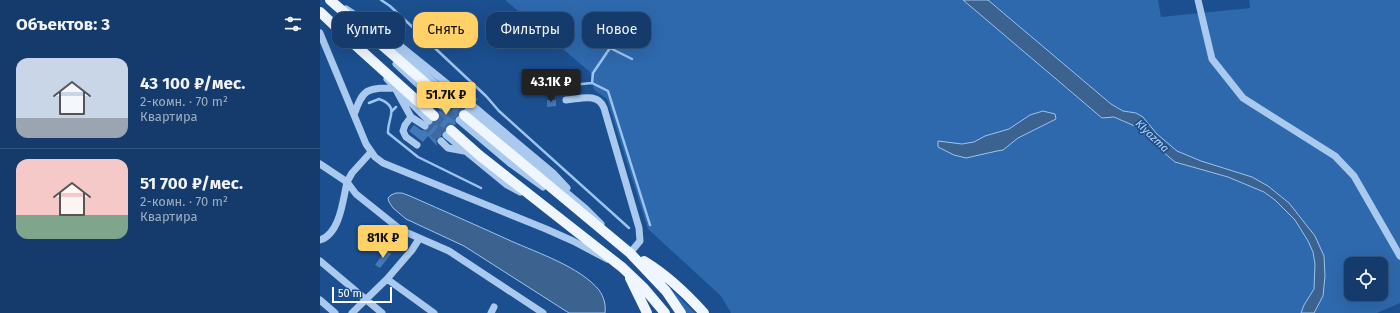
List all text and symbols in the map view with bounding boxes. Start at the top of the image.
chip: Купить [332,12,405,48]
chip: Снять [413,12,478,48]
chip: Фильтры [486,12,574,48]
chip: Новое [582,12,651,48]
icon: filters [282,13,304,35]
text: Объектов: 3 [16,14,110,35]
pin: 43.1K ₽ [514,69,588,103]
text: 43 100 ₽/мес. [140,73,245,94]
icon: home [48,74,96,122]
text: 43.1K ₽ [531,74,571,89]
pin: 51.7K ₽ [409,82,483,116]
text: 51.7K ₽ [426,87,466,102]
text: 2-комн. · 70 m² [140,94,228,109]
text: Квартира [140,109,198,124]
water label: Klyazma [1133,117,1171,155]
text: 51 700 ₽/мес. [140,173,243,194]
icon: home [48,175,96,223]
text: 2-комн. · 70 m² [140,194,228,209]
text: Квартира [140,209,198,224]
pin: 81K ₽ [355,225,411,259]
text: 81K ₽ [367,230,399,245]
map controls [1344,257,1388,301]
button: locate [1344,257,1388,301]
scale bar [332,285,392,304]
text: 50 m [338,287,362,300]

